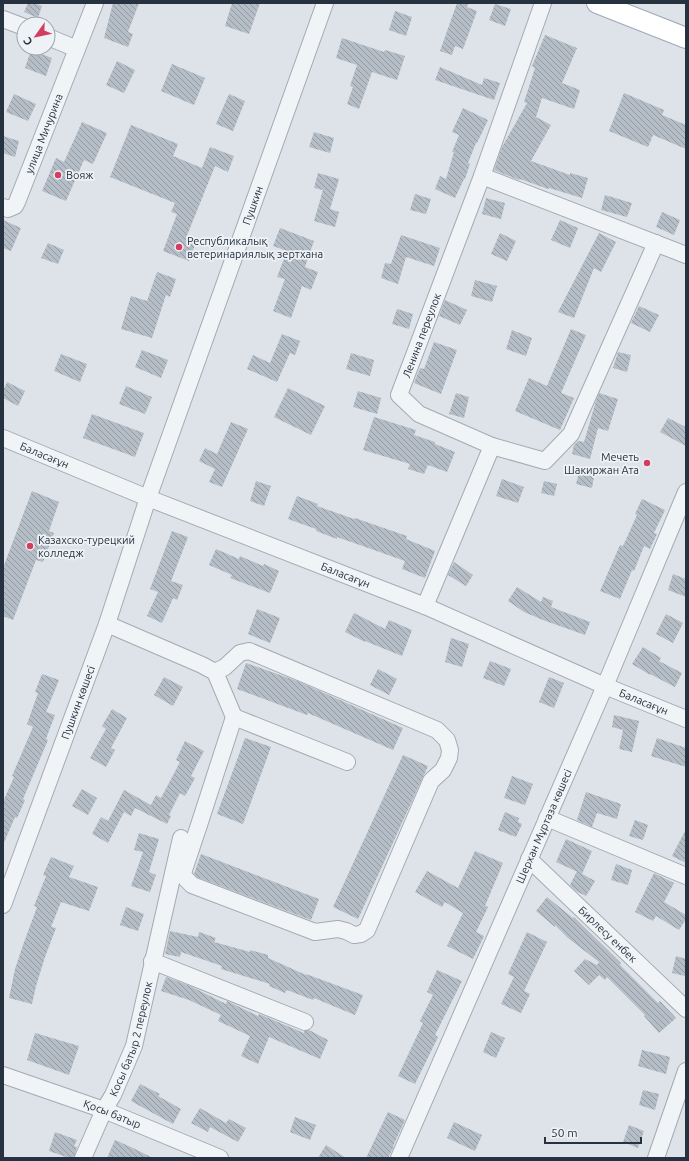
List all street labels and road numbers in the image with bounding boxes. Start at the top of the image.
street label: улица Мичурина [23,92,65,175]
street label: Пушкин [240,184,265,226]
street label: Ленина переулок [400,291,443,380]
street label: Баласағұн [18,440,71,471]
street label: Баласағұн [319,560,372,590]
street label: Пушкин көшесі [59,664,97,741]
street label: Баласағұн [617,686,670,717]
street label: Шерхан Мұртаза көшесі [514,767,574,885]
street label: Бирлесу енбек [576,904,640,965]
street label: Косы батыр 2 переулок [107,980,154,1098]
street label: Қосы батыр [82,1097,143,1131]

